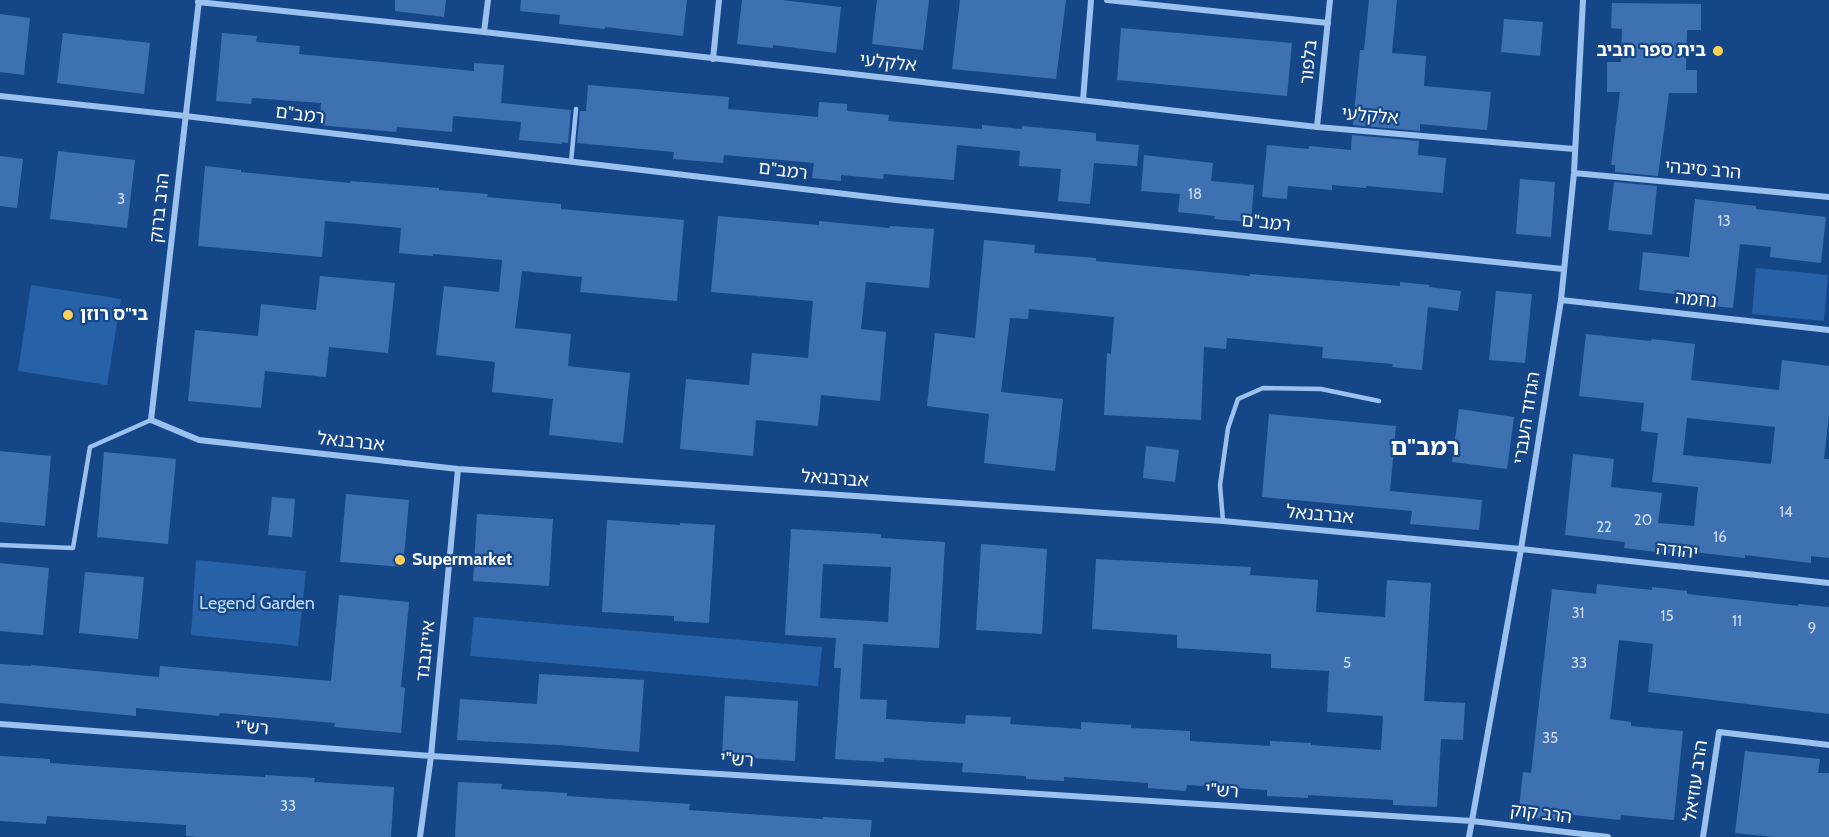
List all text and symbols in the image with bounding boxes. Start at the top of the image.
street label: בלפור [1296,39,1322,85]
place label: בית ספר חביב [1597,40,1706,62]
marker: בית ספר חביב [1711,44,1725,58]
street label: אלקלעי [858,49,918,77]
street label: רמב"ם [274,101,326,129]
street label: אלקלעי [1341,103,1399,129]
street label: הרב סיבהי [1664,156,1742,184]
street label: רמב"ם [757,157,809,185]
street label: הרב ברוק [146,172,174,244]
house number: 18 [1188,186,1202,204]
house number: 3 [117,191,125,209]
street label: רמב"ם [1240,210,1292,236]
house number: 13 [1717,213,1731,231]
street label: נחמה [1674,287,1718,313]
place label: בי"ס רוזן [80,304,148,326]
marker: בי"ס רוזן [61,308,75,322]
street label: הגדוד העברי [1509,370,1545,466]
street label: אברבנאל [316,428,386,456]
district label: רמב"ם [1390,434,1460,462]
street label: אברבנאל [800,466,870,492]
street label: אברבנאל [1285,501,1355,529]
house number: 14 [1779,504,1793,522]
house number: 20 [1634,512,1652,530]
house number: 22 [1596,519,1612,537]
house number: 16 [1713,529,1727,547]
street label: יהודה [1655,538,1699,564]
place label: Supermarket [412,549,512,571]
marker: Supermarket [393,553,407,567]
park label: Legend Garden [199,593,315,615]
house number: 31 [1571,605,1585,623]
house number: 15 [1660,608,1674,626]
house number: 11 [1732,613,1742,631]
street label: אייזנבנד [412,619,440,683]
house number: 9 [1808,620,1816,638]
house number: 5 [1343,655,1351,673]
house number: 33 [1571,655,1587,673]
street label: רש"י [234,716,270,740]
house number: 35 [1542,730,1558,748]
street label: הרב עוזיאל [1680,739,1712,823]
street label: רש"י [719,748,755,772]
street label: רש"י [1204,779,1240,803]
house number: 33 [280,798,296,816]
street label: הרב קוק [1509,799,1573,829]

